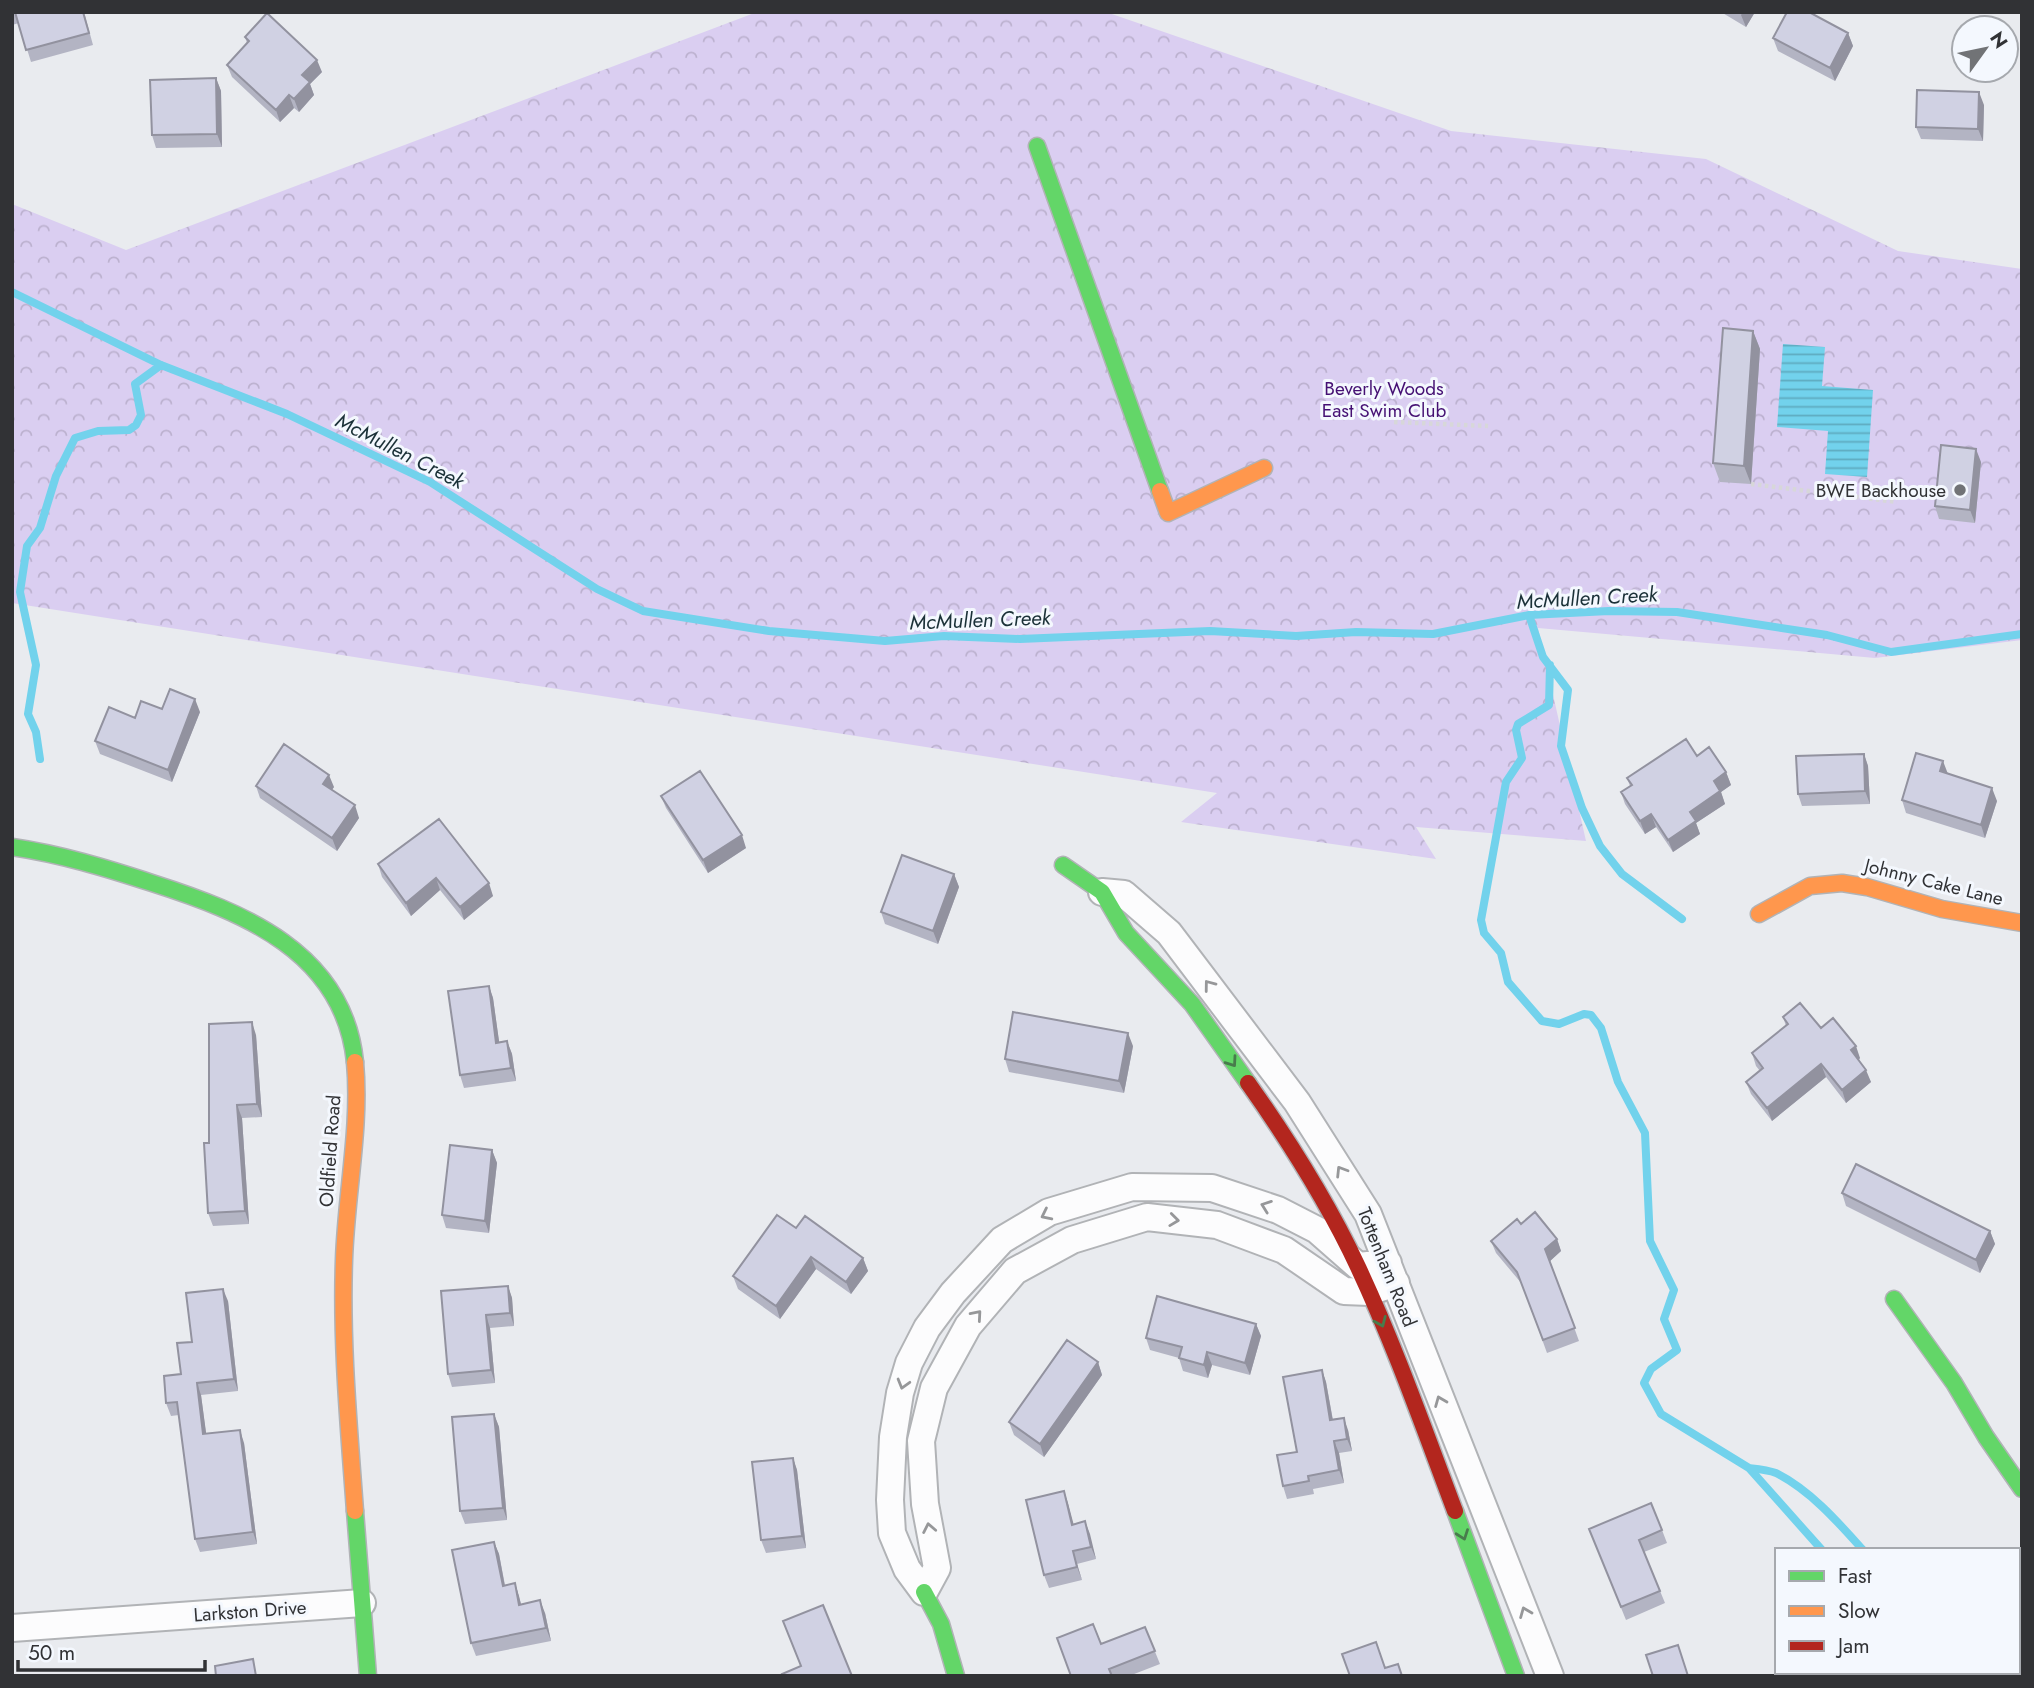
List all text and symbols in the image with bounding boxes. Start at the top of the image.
north arrow [1950,14,2020,84]
text: N [1983,26,2014,54]
park label: Beverly Woods East Swim Club [1322,375,1446,424]
water label: McMullen Creek [330,406,471,497]
place label: BWE Backhouse [1816,477,1946,504]
marker: BWE Backhouse [1952,482,1968,498]
water label: McMullen Creek [1516,579,1659,617]
water label: McMullen Creek [909,603,1052,637]
street label: Johnny Cake Lane [1859,851,2006,912]
one-way arrow [1204,981,1217,993]
one-way arrow [1224,1054,1237,1067]
street label: Oldfield Road [313,1094,347,1208]
one-way arrow [1336,1165,1349,1178]
one-way arrow [1261,1200,1273,1214]
street label: Tottenham Road [1351,1203,1423,1331]
one-way arrow [1041,1207,1053,1221]
one-way arrow [1168,1213,1179,1228]
one-way arrow [969,1310,982,1323]
one-way arrow [1373,1316,1387,1328]
one-way arrow [897,1377,912,1389]
one-way arrow [1435,1396,1449,1408]
one-way arrow [922,1522,937,1534]
one-way arrow [1454,1528,1468,1540]
legend [1775,1548,2020,1674]
text: Fast [1838,1561,1871,1591]
street label: Larkston Drive [193,1594,308,1628]
text: Slow [1838,1596,1880,1626]
one-way arrow [1519,1607,1533,1619]
scale bar [18,1628,205,1672]
text: Jam [1835,1631,1870,1661]
text: 50 m [28,1638,75,1668]

